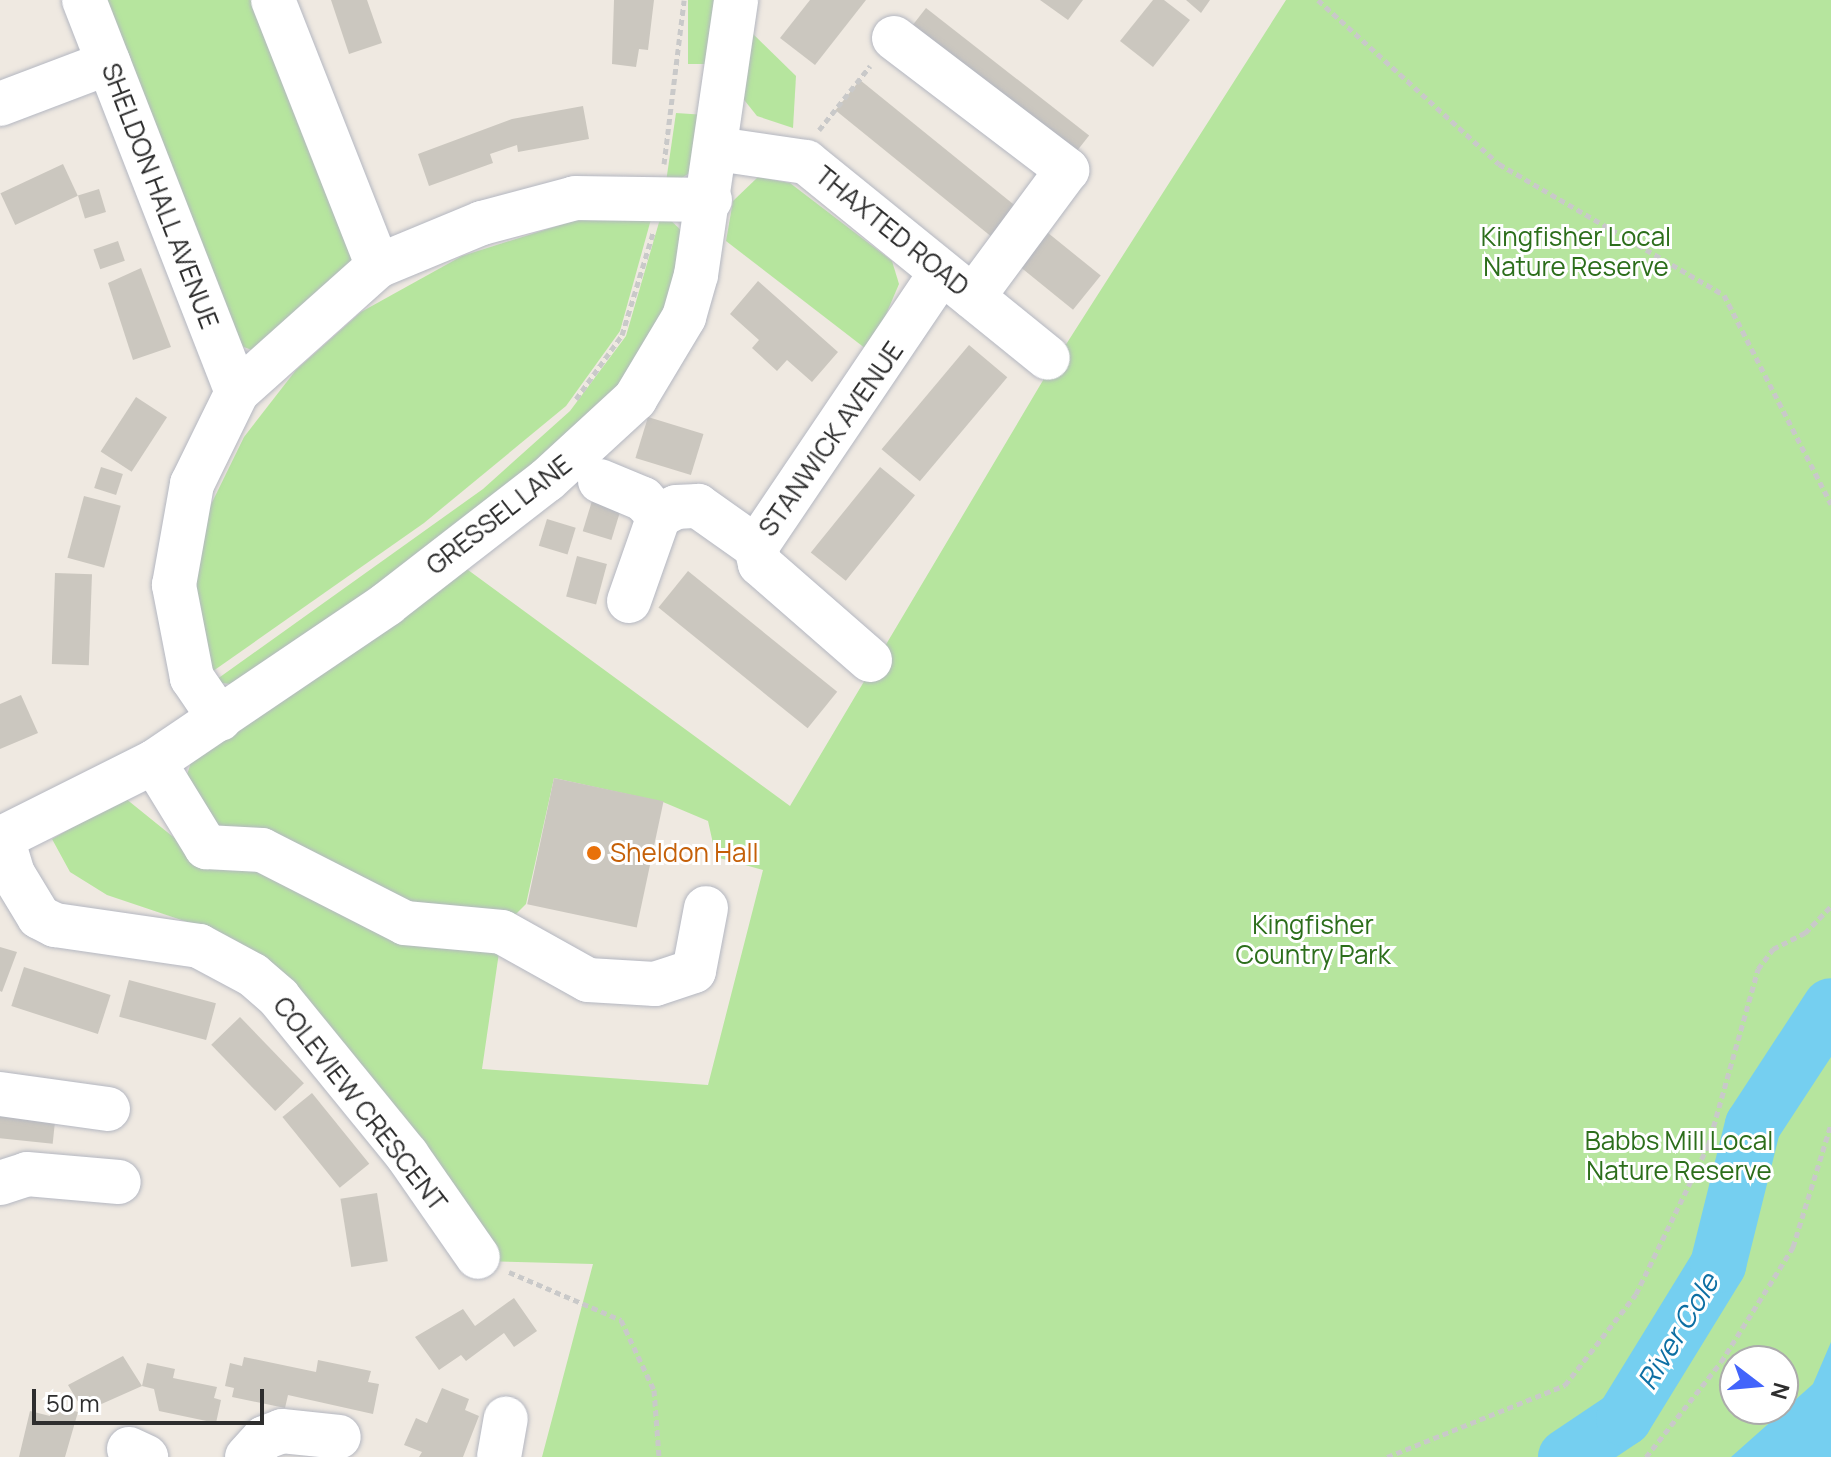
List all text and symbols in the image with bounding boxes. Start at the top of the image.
street label: SHELDON HALL AVENUE [95,58,225,334]
street label: THAXTED ROAD [809,160,975,302]
park label: Kingfisher Local Nature Reserve [1481,221,1671,282]
street label: STANWICK AVENUE [752,335,910,543]
street label: GRESSEL LANE [420,448,578,582]
place label: Sheldon Hall [610,837,759,869]
marker: Sheldon Hall [585,844,603,862]
park label: Kingfisher Country Park [1235,909,1391,970]
street label: COLEVIEW CRESCENT [267,991,453,1217]
park label: Babbs Mill Local Nature Reserve [1585,1125,1773,1186]
water label: River Cole [1629,1267,1725,1395]
north arrow [1719,1345,1799,1425]
scale bar [36,1373,268,1423]
text: N [1764,1379,1797,1403]
text: 50 m [46,1386,100,1419]

